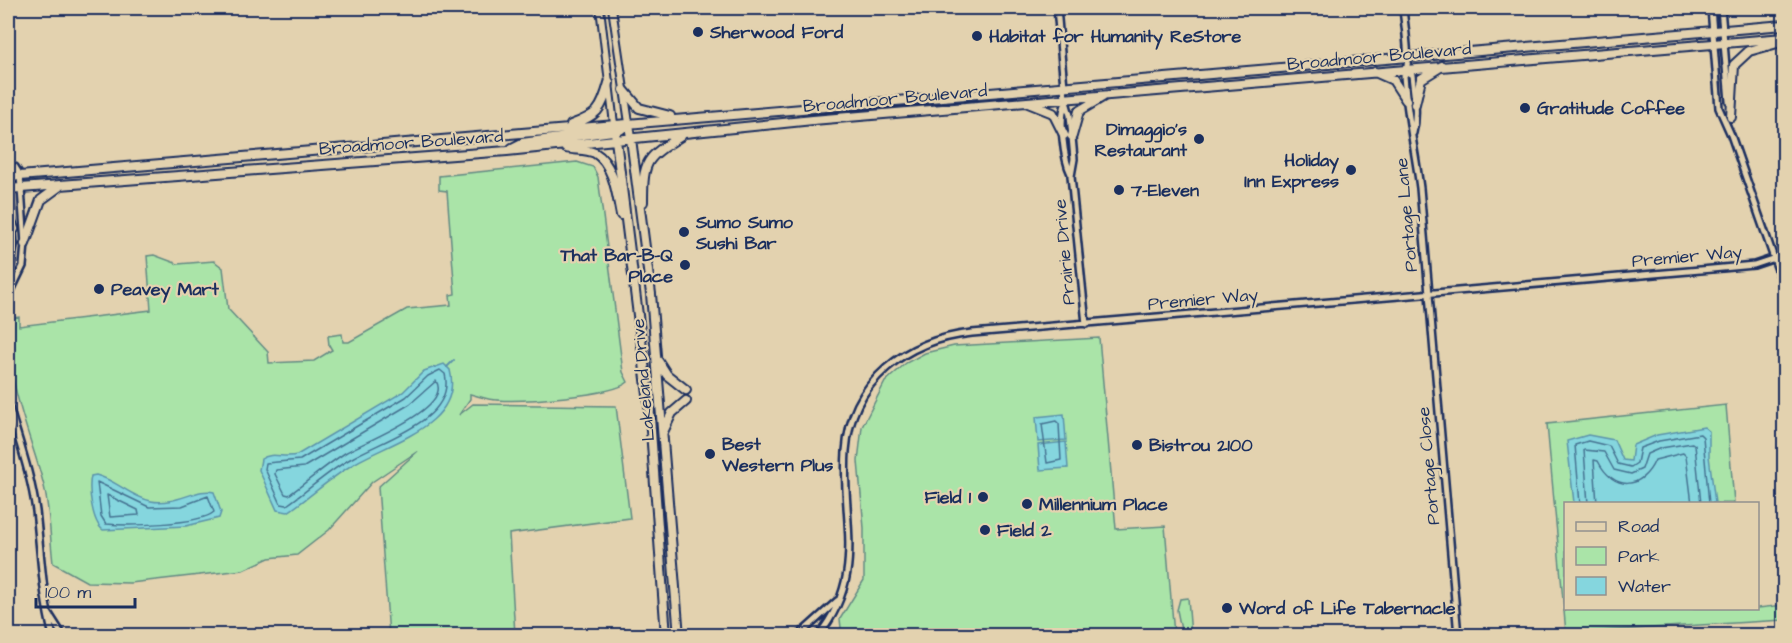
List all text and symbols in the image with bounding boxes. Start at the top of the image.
place label: Sherwood Ford [709,20,844,45]
place label: Habitat for Humanity ReStore [989,24,1242,50]
marker: Sherwood Ford [691,25,705,39]
marker: Habitat for Humanity ReStore [970,29,984,43]
street label: Broadmoor Boulevard [1286,36,1472,77]
street label: Broadmoor Boulevard [802,78,988,119]
place label: Gratitude Coffee [1537,96,1685,121]
marker: Gratitude Coffee [1518,101,1532,115]
place label: Dimaggio's Restaurant [1094,117,1188,163]
street label: Broadmoor Boulevard [318,124,504,161]
marker: Dimaggio's Restaurant [1192,132,1206,146]
place label: Holiday Inn Express [1244,148,1339,194]
street label: Portage Lane [1389,156,1425,273]
marker: Holiday Inn Express [1344,163,1358,177]
place label: 7-Eleven [1130,178,1199,203]
marker: 7-Eleven [1112,183,1126,197]
street label: Prairie Drive [1047,198,1082,306]
place label: Sumo Sumo Sushi Bar [695,210,794,256]
marker: Sumo Sumo Sushi Bar [677,225,691,239]
street label: Premier Way [1631,239,1743,275]
place label: That Bar-B-Q Place [560,243,673,289]
marker: That Bar-B-Q Place [678,258,692,272]
place label: Peavey Mart [111,277,220,303]
marker: Peavey Mart [92,282,106,296]
street label: Premier Way [1147,282,1259,318]
street label: Lakeland Drive [626,317,661,442]
street label: Portage Close [1411,405,1447,526]
place label: Best Western Plus [721,432,833,478]
place label: Bistrou 2100 [1149,433,1253,458]
marker: Bistrou 2100 [1130,438,1144,452]
marker: Best Western Plus [703,447,717,461]
place label: Field 1 [925,485,972,510]
marker: Field 1 [976,490,990,504]
place label: Millennium Place [1039,492,1168,517]
marker: Millennium Place [1020,497,1034,511]
legend [1564,502,1759,610]
text: Road [1618,514,1659,539]
place label: Field 2 [997,518,1052,543]
marker: Field 2 [978,523,992,537]
text: Park [1618,544,1660,569]
scale bar [36,571,135,609]
text: Water [1618,574,1671,599]
text: 100 m [45,580,91,605]
place label: Word of Life Tabernacle [1238,596,1456,621]
marker: Word of Life Tabernacle [1220,601,1234,615]

